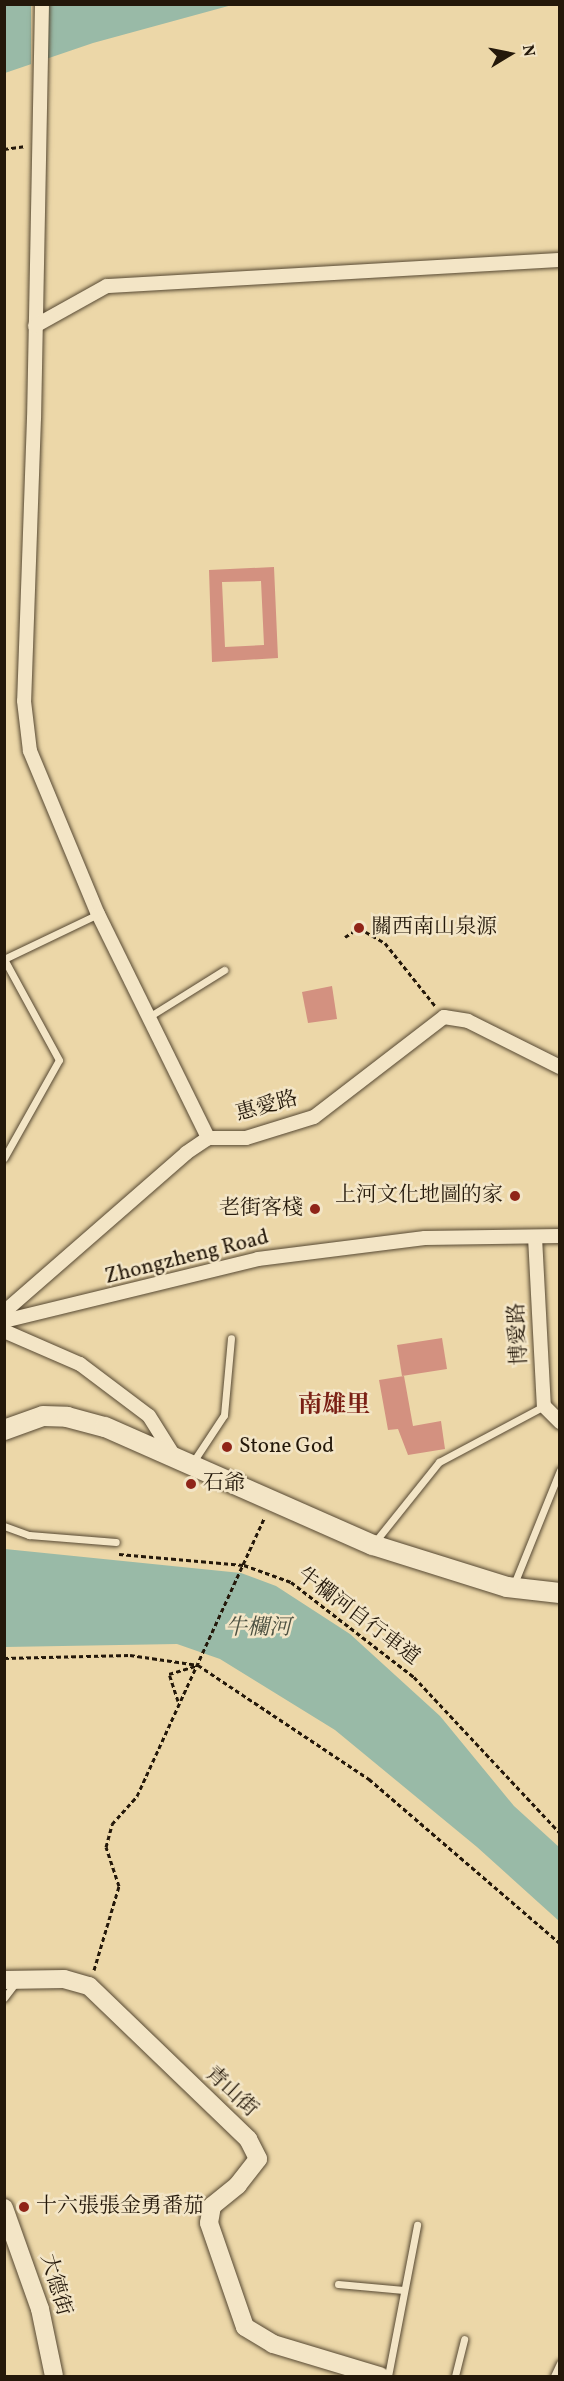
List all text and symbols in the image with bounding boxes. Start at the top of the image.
north arrow [480,24,540,84]
text: N [516,43,540,59]
place label: 關西南山泉源 [371,915,497,941]
marker: 關西南山泉源 [352,921,366,935]
street label: 惠愛路 [233,1087,301,1127]
place label: 上河文化地圖的家 [335,1183,503,1209]
marker: 上河文化地圖的家 [508,1189,522,1203]
place label: 老街客棧 [219,1196,303,1222]
marker: 老街客棧 [308,1202,322,1216]
street label: Zhongzheng Road [102,1225,272,1291]
street label: 博愛路 [505,1302,533,1366]
district label: 南雄里 [298,1393,370,1421]
place label: Stone God [239,1434,334,1460]
marker: Stone God [220,1440,234,1454]
place label: 石爺 [203,1471,245,1497]
marker: 石爺 [184,1477,198,1491]
street label: 牛欄河自行車道 [292,1563,424,1671]
water label: 牛欄河 [225,1616,291,1642]
street label: 青山街 [199,2061,263,2123]
place label: 十六張張金勇番茄 [36,2194,204,2220]
marker: 十六張張金勇番茄 [17,2200,31,2214]
street label: 大德街 [34,2251,76,2319]

